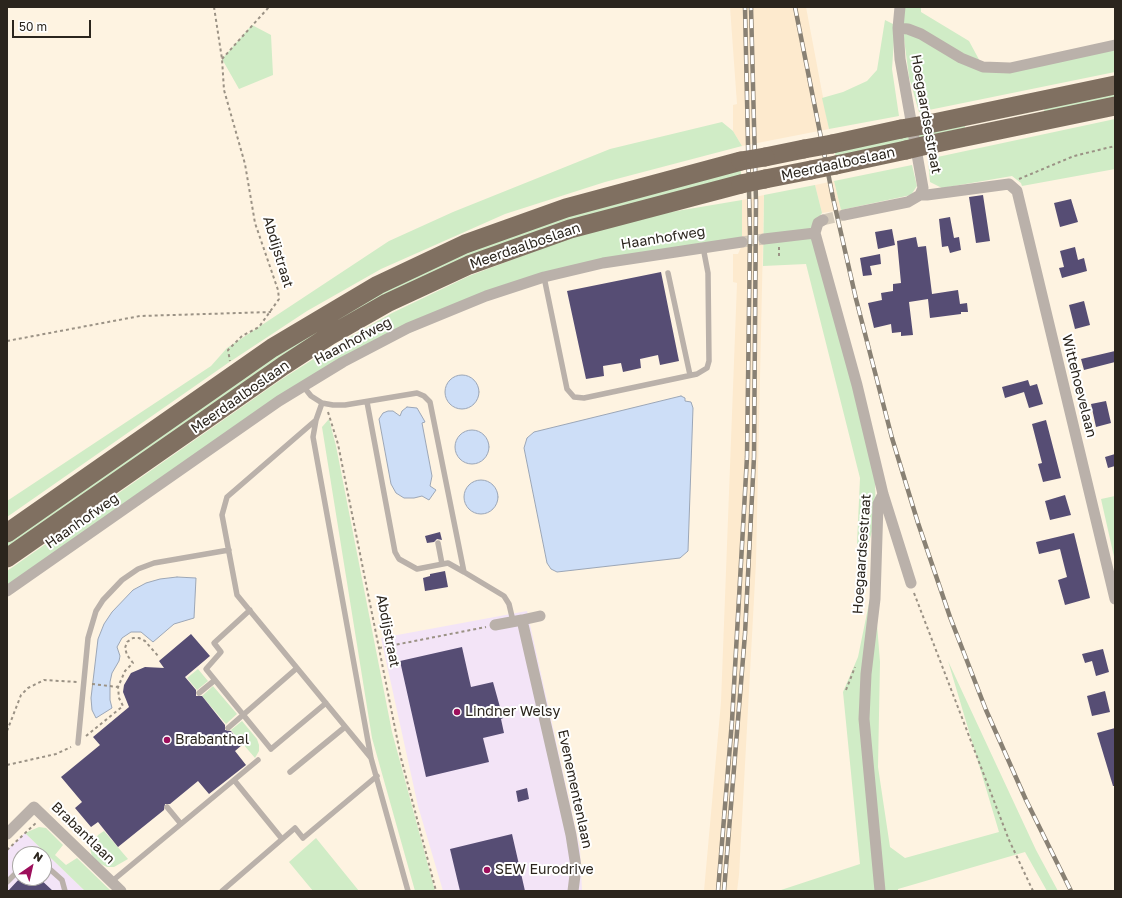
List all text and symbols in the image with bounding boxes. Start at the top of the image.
scale bar [14,12,93,38]
text: 50 m [19,19,47,34]
street label: Hoegaardsestraat [907,53,945,175]
street label: Meerdaalboslaan [780,144,896,184]
street label: Abdijstraat [259,214,297,290]
street label: Meerdaalboslaan [467,219,583,273]
street label: Haanhofweg [620,223,706,253]
street label: Haanhofweg [311,314,395,368]
street label: Wittehoevelaan [1058,333,1100,439]
street label: Meerdaalboslaan [188,357,292,437]
street label: Haanhofweg [42,490,122,552]
street label: Hoegaardsestraat [849,493,875,615]
street label: Abdijstraat [373,593,403,669]
place label: Lindner Welsy [465,704,560,720]
marker: Lindner Welsy [452,707,462,717]
street label: Evenementenlaan [554,728,596,850]
place label: Brabanthal [175,732,249,748]
marker: Brabanthal [162,735,172,745]
street label: Brabantlaan [48,798,118,868]
north arrow [12,846,52,886]
text: N [31,849,46,864]
place label: SEW Eurodrive [495,862,594,878]
marker: SEW Eurodrive [482,865,492,875]

